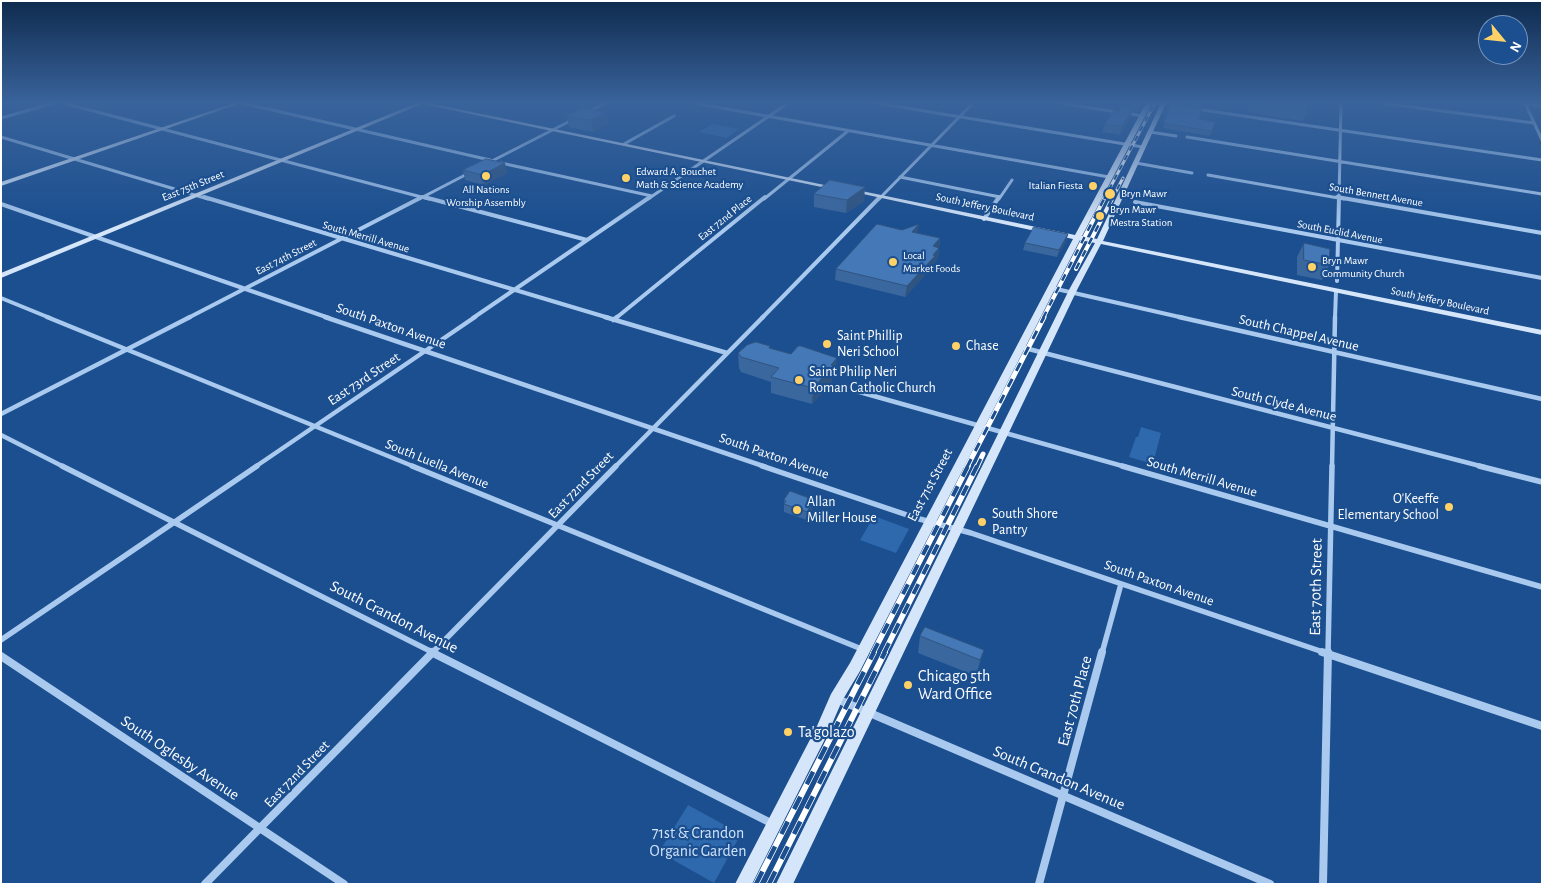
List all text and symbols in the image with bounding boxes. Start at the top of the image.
north arrow [1478,15,1528,65]
text: N [1507,39,1524,54]
place label: Edward A. Bouchet Math & Science Academy [636,165,743,191]
street label: East 75th Street [160,168,226,204]
marker: All Nations Worship Assembly [480,170,492,182]
marker: Edward A. Bouchet Math & Science Academy [620,172,632,184]
place label: Italian Fiesta [1029,179,1083,193]
marker: Italian Fiesta [1087,180,1099,192]
street label: South Bennett Avenue [1328,180,1424,210]
place label: All Nations Worship Assembly [446,183,526,209]
marker: Bryn Mawr [1103,187,1117,201]
place label: Bryn Mawr [1121,187,1167,201]
street label: South Jeffery Boulevard [935,190,1035,224]
street label: East 72nd Place [696,192,754,244]
place label: Bryn Mawr Mestra Station [1110,203,1172,229]
marker: Bryn Mawr Mestra Station [1094,210,1106,222]
street label: South Euclid Avenue [1296,217,1384,247]
street label: South Merrill Avenue [321,218,411,256]
street label: East 74th Street [253,236,319,278]
place label: Local Market Foods [903,249,960,275]
place label: Bryn Mawr Community Church [1322,254,1405,280]
marker: Local Market Foods [887,256,899,268]
marker: Bryn Mawr Community Church [1306,261,1318,273]
street label: South Jeffery Boulevard [1390,284,1490,318]
street label: South Paxton Avenue [334,299,448,353]
street label: South Chappel Avenue [1237,311,1361,355]
place label: Saint Phillip Neri School [837,328,903,361]
marker: Saint Phillip Neri School [821,338,833,350]
place label: Chase [966,338,999,354]
marker: Chase [950,340,962,352]
street label: East 73rd Street [325,349,403,409]
place label: Saint Philip Neri Roman Catholic Church [809,364,936,397]
marker: Saint Philip Neri Roman Catholic Church [793,374,805,386]
street label: South Clyde Avenue [1230,383,1338,425]
street label: South Paxton Avenue [717,429,831,483]
street label: South Luella Avenue [383,436,491,492]
street label: East 71st Street [904,446,956,524]
street label: East 72nd Street [545,448,617,522]
street label: South Merrill Avenue [1145,453,1259,501]
place label: O'Keeffe Elementary School [1338,491,1439,524]
place label: Allan Miller House [807,494,877,526]
marker: O'Keeffe Elementary School [1443,501,1455,513]
marker: Allan Miller House [791,504,803,516]
place label: South Shore Pantry [992,506,1058,538]
marker: South Shore Pantry [976,516,988,528]
street label: East 70th Street [1306,538,1326,636]
street label: South Paxton Avenue [1102,556,1216,610]
street label: South Crandon Avenue [327,576,461,658]
street label: East 70th Place [1054,654,1096,748]
place label: Chicago 5th Ward Office [918,666,992,704]
marker: Chicago 5th Ward Office [902,679,914,691]
street label: South Oglesby Avenue [117,711,243,805]
place label: Ta'golazo [798,722,855,742]
marker: Ta'golazo [782,726,794,738]
street label: East 72nd Street [261,737,333,811]
street label: South Crandon Avenue [990,742,1128,814]
park label: 71st & Crandon Organic Garden [650,823,746,861]

